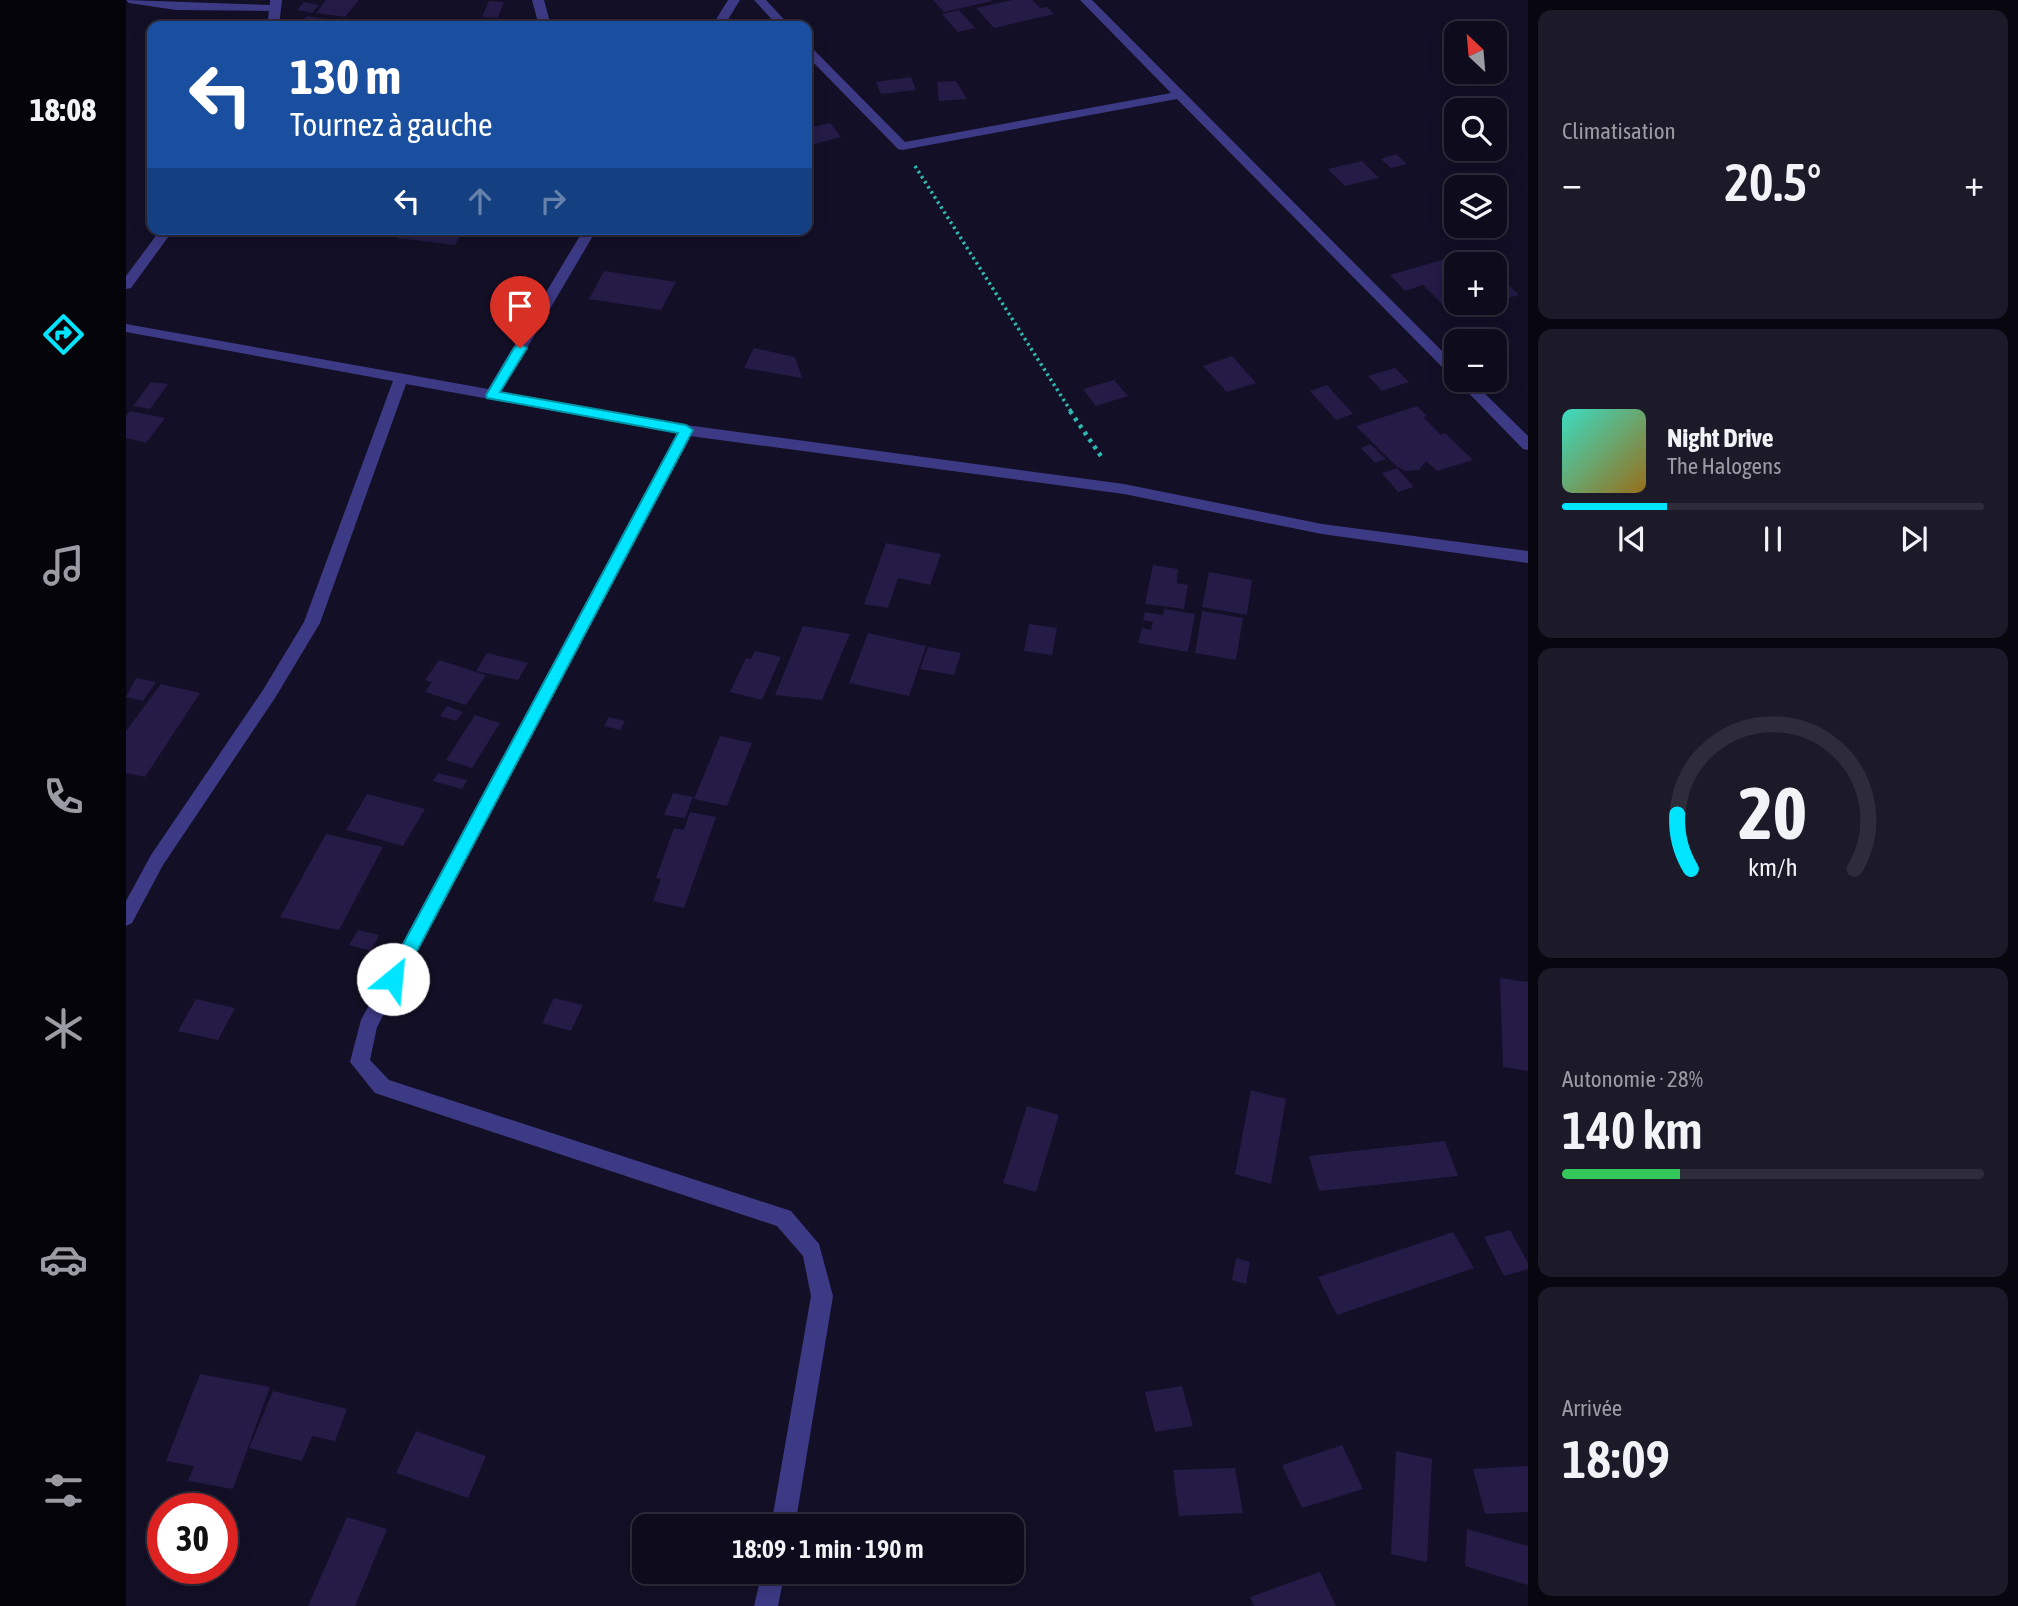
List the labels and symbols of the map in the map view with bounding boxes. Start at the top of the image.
north arrow [1444,21,1507,84]
pin [490,276,550,348]
position arrow [356,942,430,1016]
speed limit sign: 30 [147,1493,238,1584]

